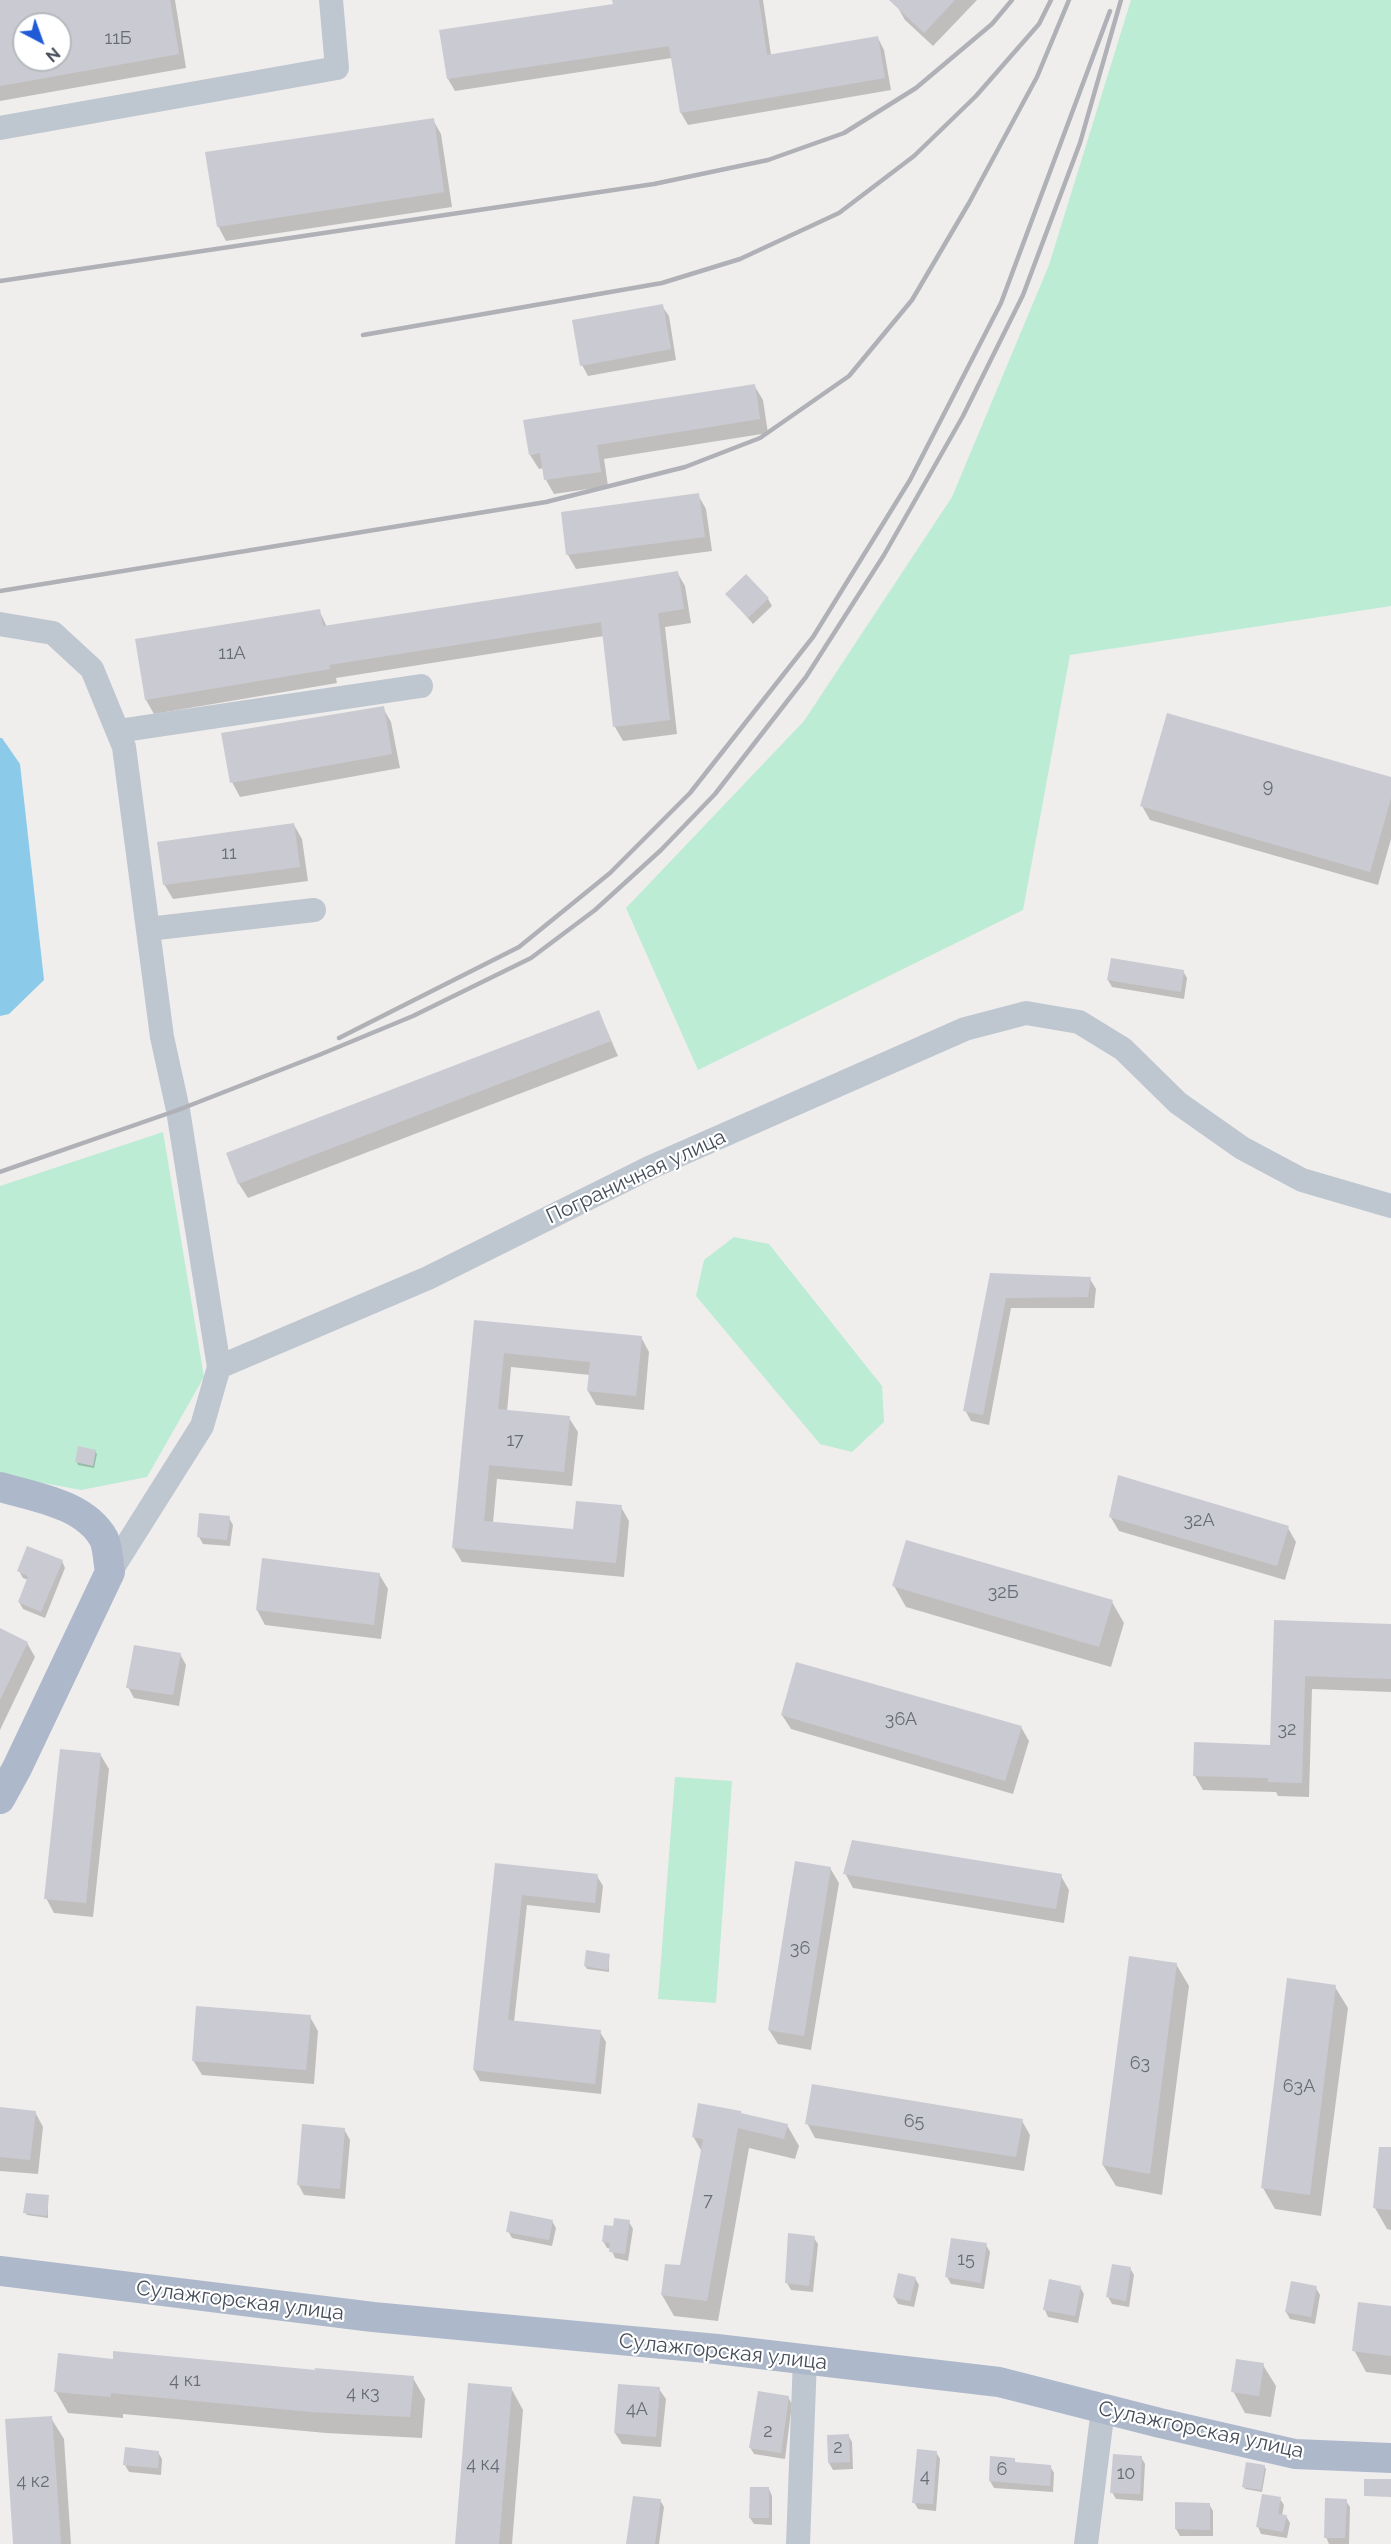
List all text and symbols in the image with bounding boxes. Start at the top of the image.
north arrow [12,12,72,72]
house number: 11Б [104,28,132,50]
text: N [42,43,64,66]
house number: 11А [218,643,246,665]
house number: 9 [1263,776,1273,798]
house number: 11 [221,843,237,865]
street label: Пограничная улица [542,1124,730,1230]
house number: 17 [506,1430,524,1452]
house number: 32А [1183,1510,1215,1532]
house number: 32Б [988,1582,1018,1604]
house number: 36А [885,1709,917,1731]
house number: 32 [1278,1719,1296,1741]
house number: 36 [790,1938,810,1960]
house number: 63 [1130,2053,1150,2075]
house number: 63А [1283,2076,1315,2098]
house number: 65 [904,2111,924,2133]
house number: 7 [703,2190,713,2212]
house number: 15 [957,2249,975,2271]
street label: Сулажгорская улица [135,2276,345,2326]
street label: Сулажгорская улица [618,2329,828,2375]
house number: 4 к1 [169,2370,201,2392]
house number: 4 к3 [346,2383,380,2405]
street label: Сулажгорская улица [1096,2396,1306,2464]
house number: 4А [626,2399,648,2421]
house number: 2 [763,2421,773,2443]
house number: 2 [833,2437,843,2459]
house number: 4 к4 [466,2454,500,2476]
house number: 6 [997,2459,1007,2481]
house number: 10 [1117,2463,1135,2485]
house number: 4 [920,2466,930,2488]
house number: 4 к2 [16,2471,50,2493]

